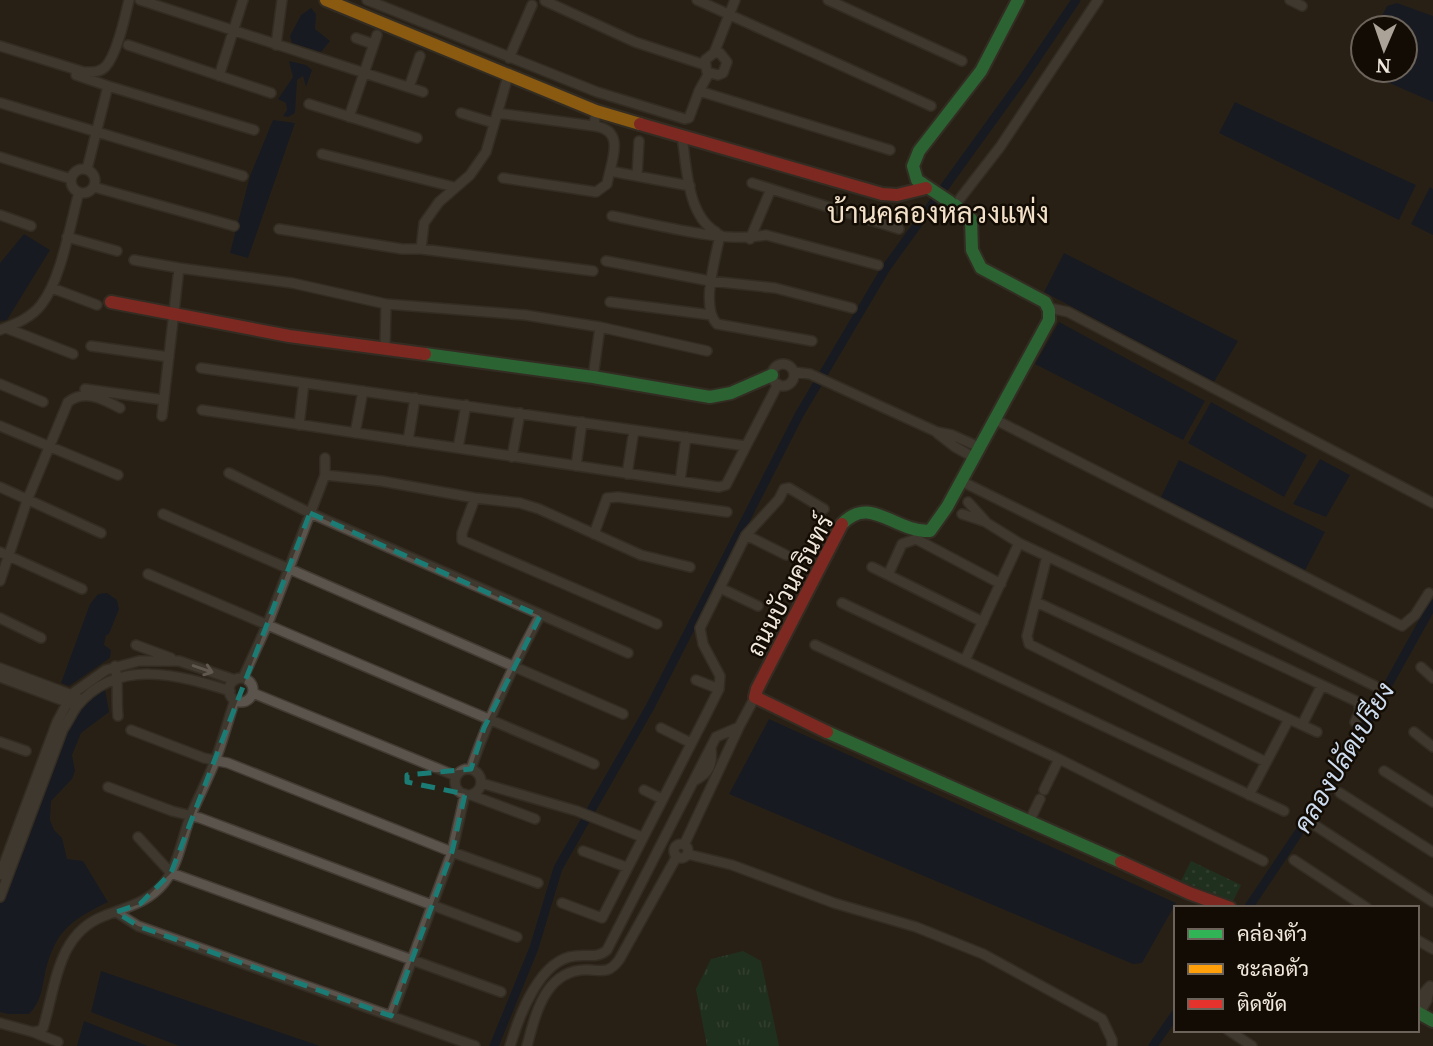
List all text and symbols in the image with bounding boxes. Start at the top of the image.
north arrow [1349,14,1419,84]
text: N [1375,53,1391,79]
district label: บ้านคลองหลวงแพ่ง [827,193,1049,231]
street label: ถนนบัวนครินทร์ [738,508,840,662]
one-way arrow [192,664,214,676]
water label: คลองปลัดเปรียง [1284,675,1402,839]
legend [1174,906,1419,1032]
text: คล่องตัว [1237,919,1307,947]
text: ชะลอตัว [1237,954,1309,982]
text: ติดขัด [1237,989,1287,1017]

